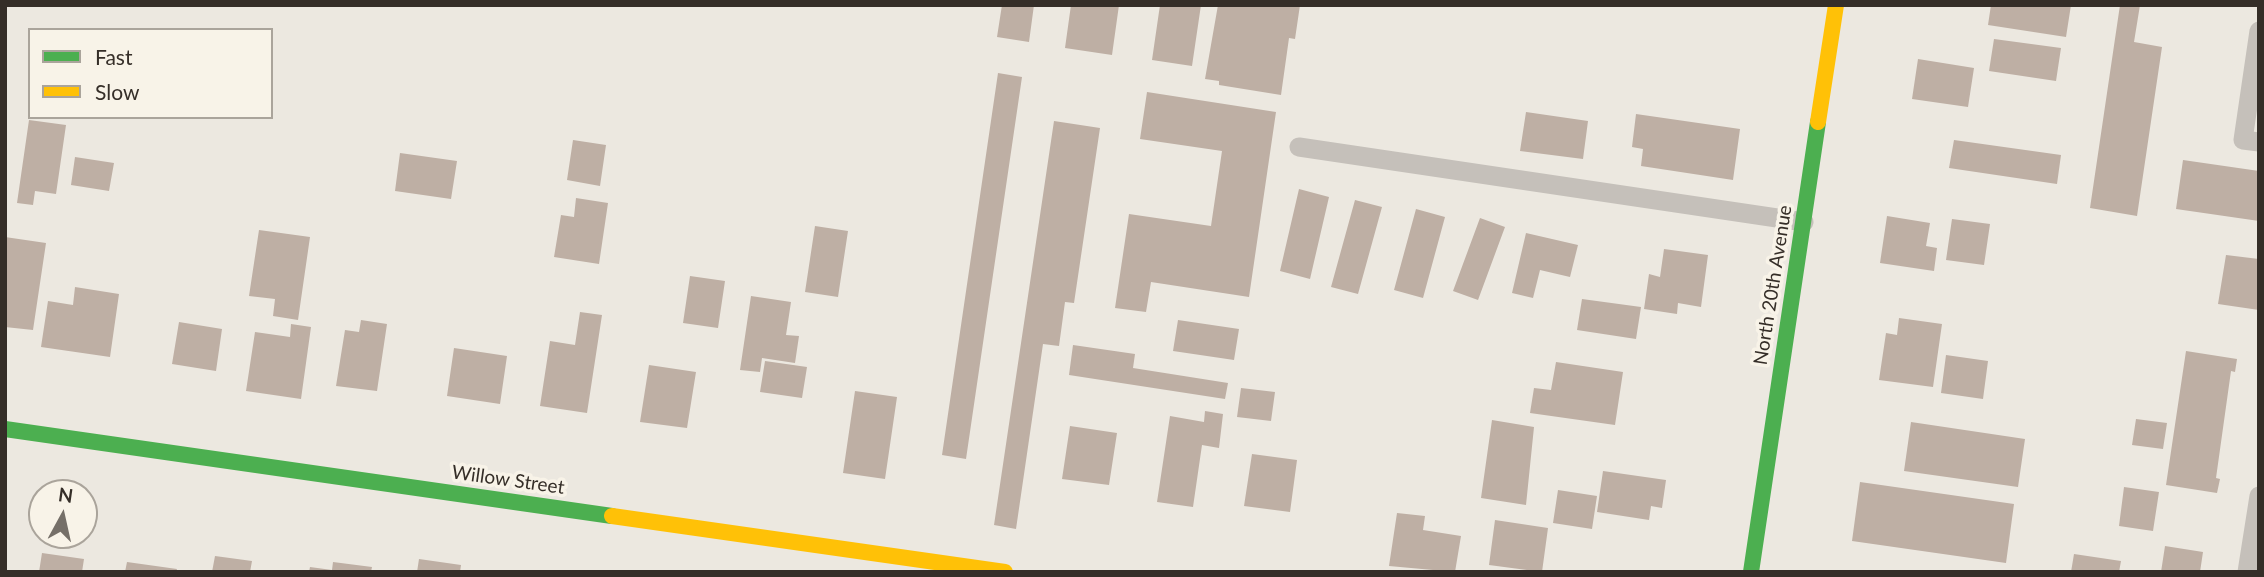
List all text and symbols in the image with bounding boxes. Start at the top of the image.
legend [28,28,273,119]
text: Fast [95,44,132,69]
text: Slow [95,79,139,104]
street label: North 20th Avenue [1749,204,1797,366]
street label: Willow Street [450,461,566,499]
north arrow [28,479,98,549]
text: N [57,482,75,507]

